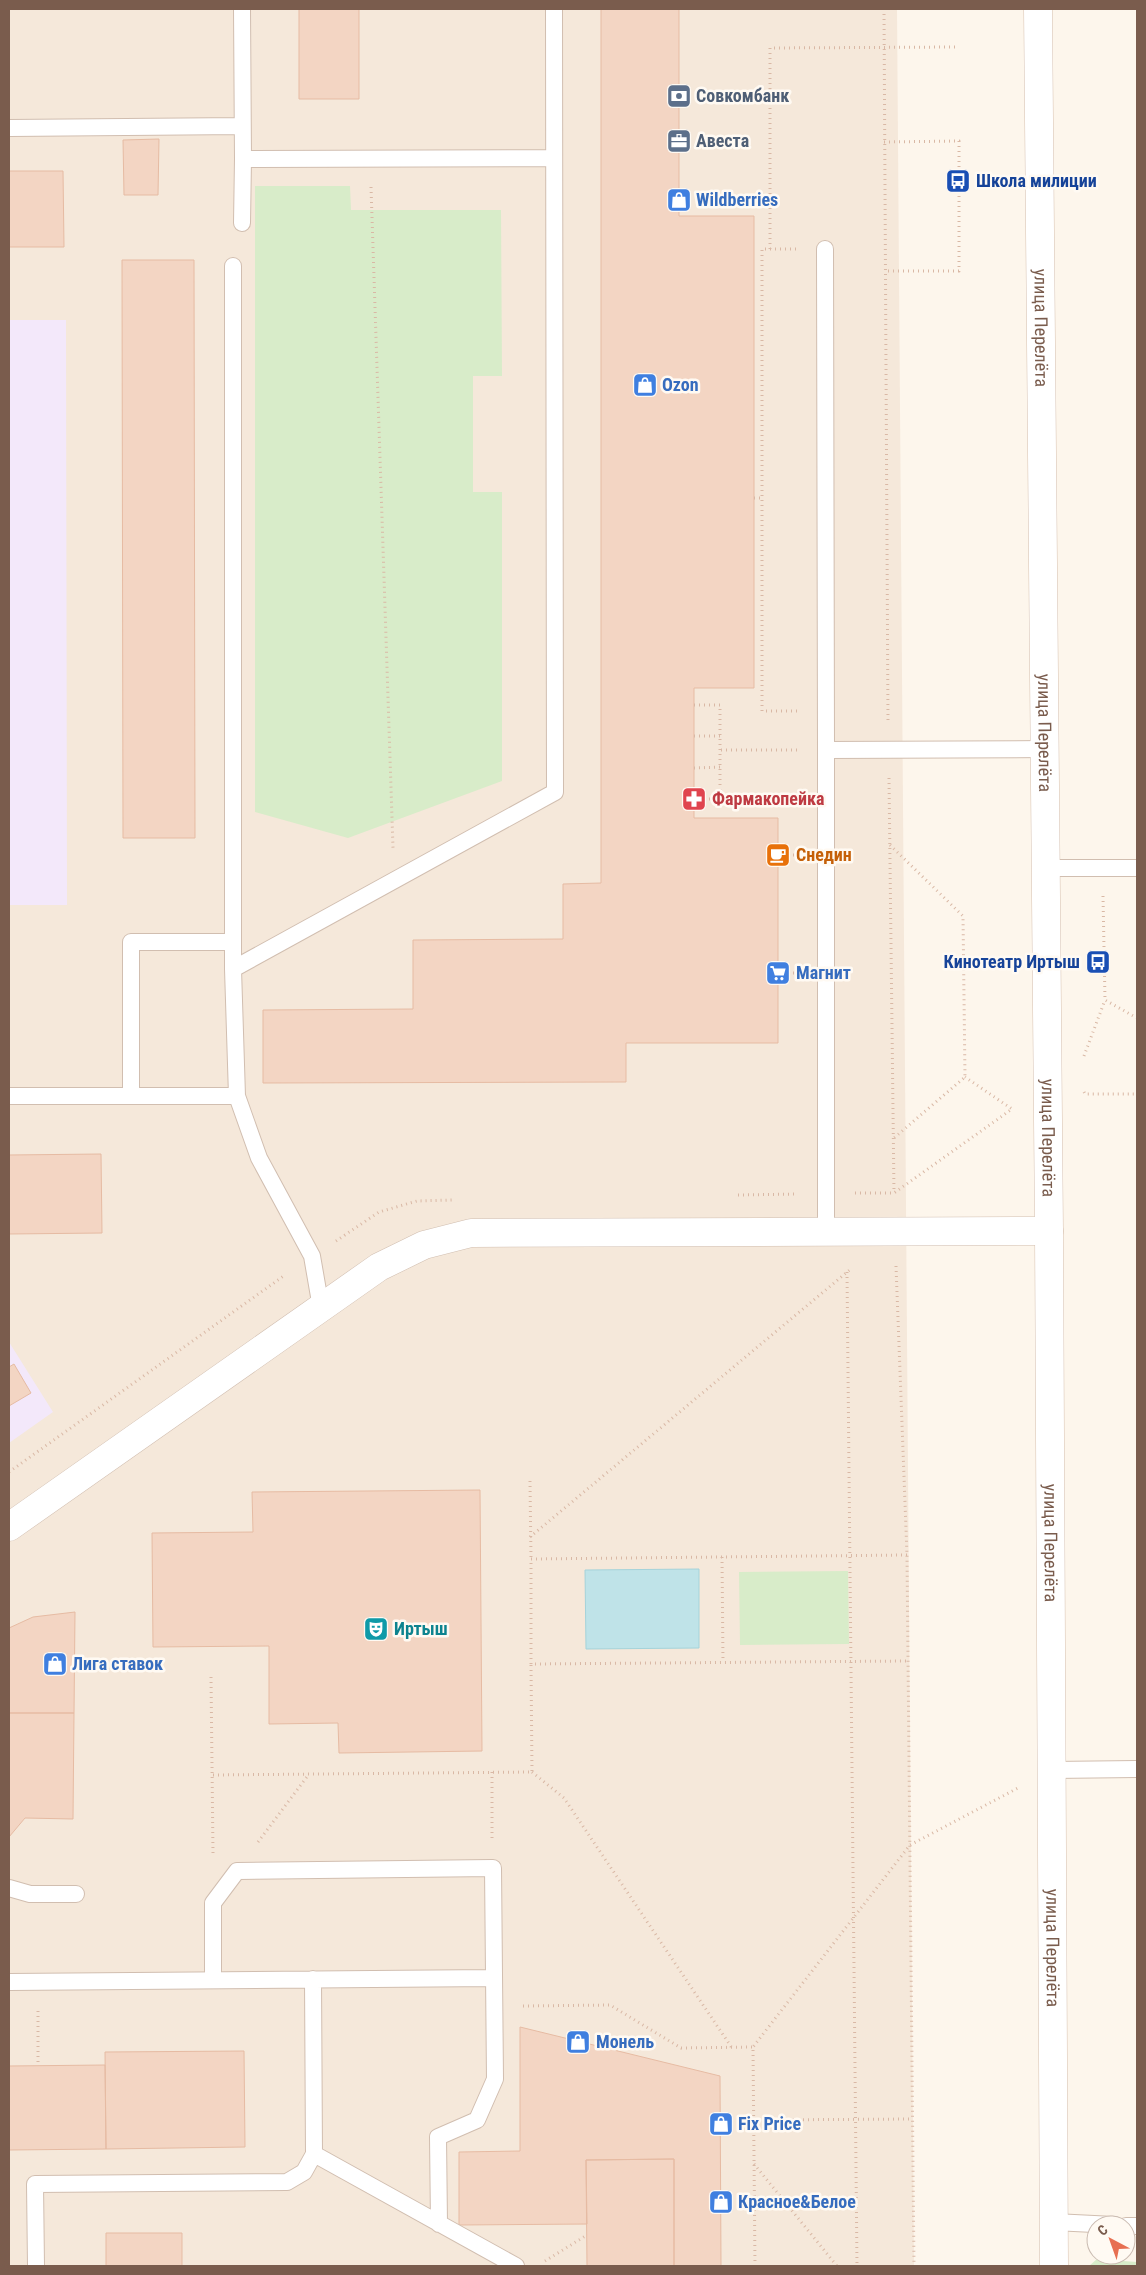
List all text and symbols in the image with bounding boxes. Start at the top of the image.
bank icon: Совкомбанк [666,83,692,109]
place label: Совкомбанк [696,85,789,106]
office icon: Авеста [666,128,692,154]
place label: Авеста [696,130,749,151]
bus stop icon: Школа милиции [945,168,971,194]
place label: Школа милиции [976,170,1097,191]
shop icon: Wildberries [666,187,692,213]
place label: Wildberries [696,189,778,210]
street label: улица Перелёта [1030,269,1052,387]
shop icon: Ozon [632,372,658,398]
place label: Ozon [662,374,699,395]
street label: улица Перелёта [1034,674,1056,792]
pharmacy icon: Фармакопейка [681,786,707,812]
place label: Фармакопейка [712,788,825,809]
cafe icon: Снедин [765,842,791,868]
place label: Снедин [796,844,852,865]
bus stop icon: Кинотеатр Иртыш [1085,949,1111,975]
place label: Кинотеатр Иртыш [944,951,1080,972]
supermarket icon: Магнит [765,960,791,986]
place label: Магнит [796,962,851,983]
street label: улица Перелёта [1038,1079,1060,1197]
street label: улица Перелёта [1040,1484,1062,1602]
theatre icon: Иртыш [363,1616,389,1642]
place label: Иртыш [394,1618,448,1639]
shop icon: Лига ставок [42,1651,68,1677]
place label: Лига ставок [72,1653,163,1674]
street label: улица Перелёта [1042,1889,1064,2007]
shop icon: Монель [565,2029,591,2055]
place label: Монель [596,2031,654,2052]
shop icon: Fix Price [708,2111,734,2137]
place label: Fix Price [738,2113,801,2134]
shop icon: Красное&Белое [708,2189,734,2215]
place label: Красное&Белое [738,2191,856,2212]
north arrow [1086,2215,1136,2265]
text: С [1094,2222,1111,2239]

